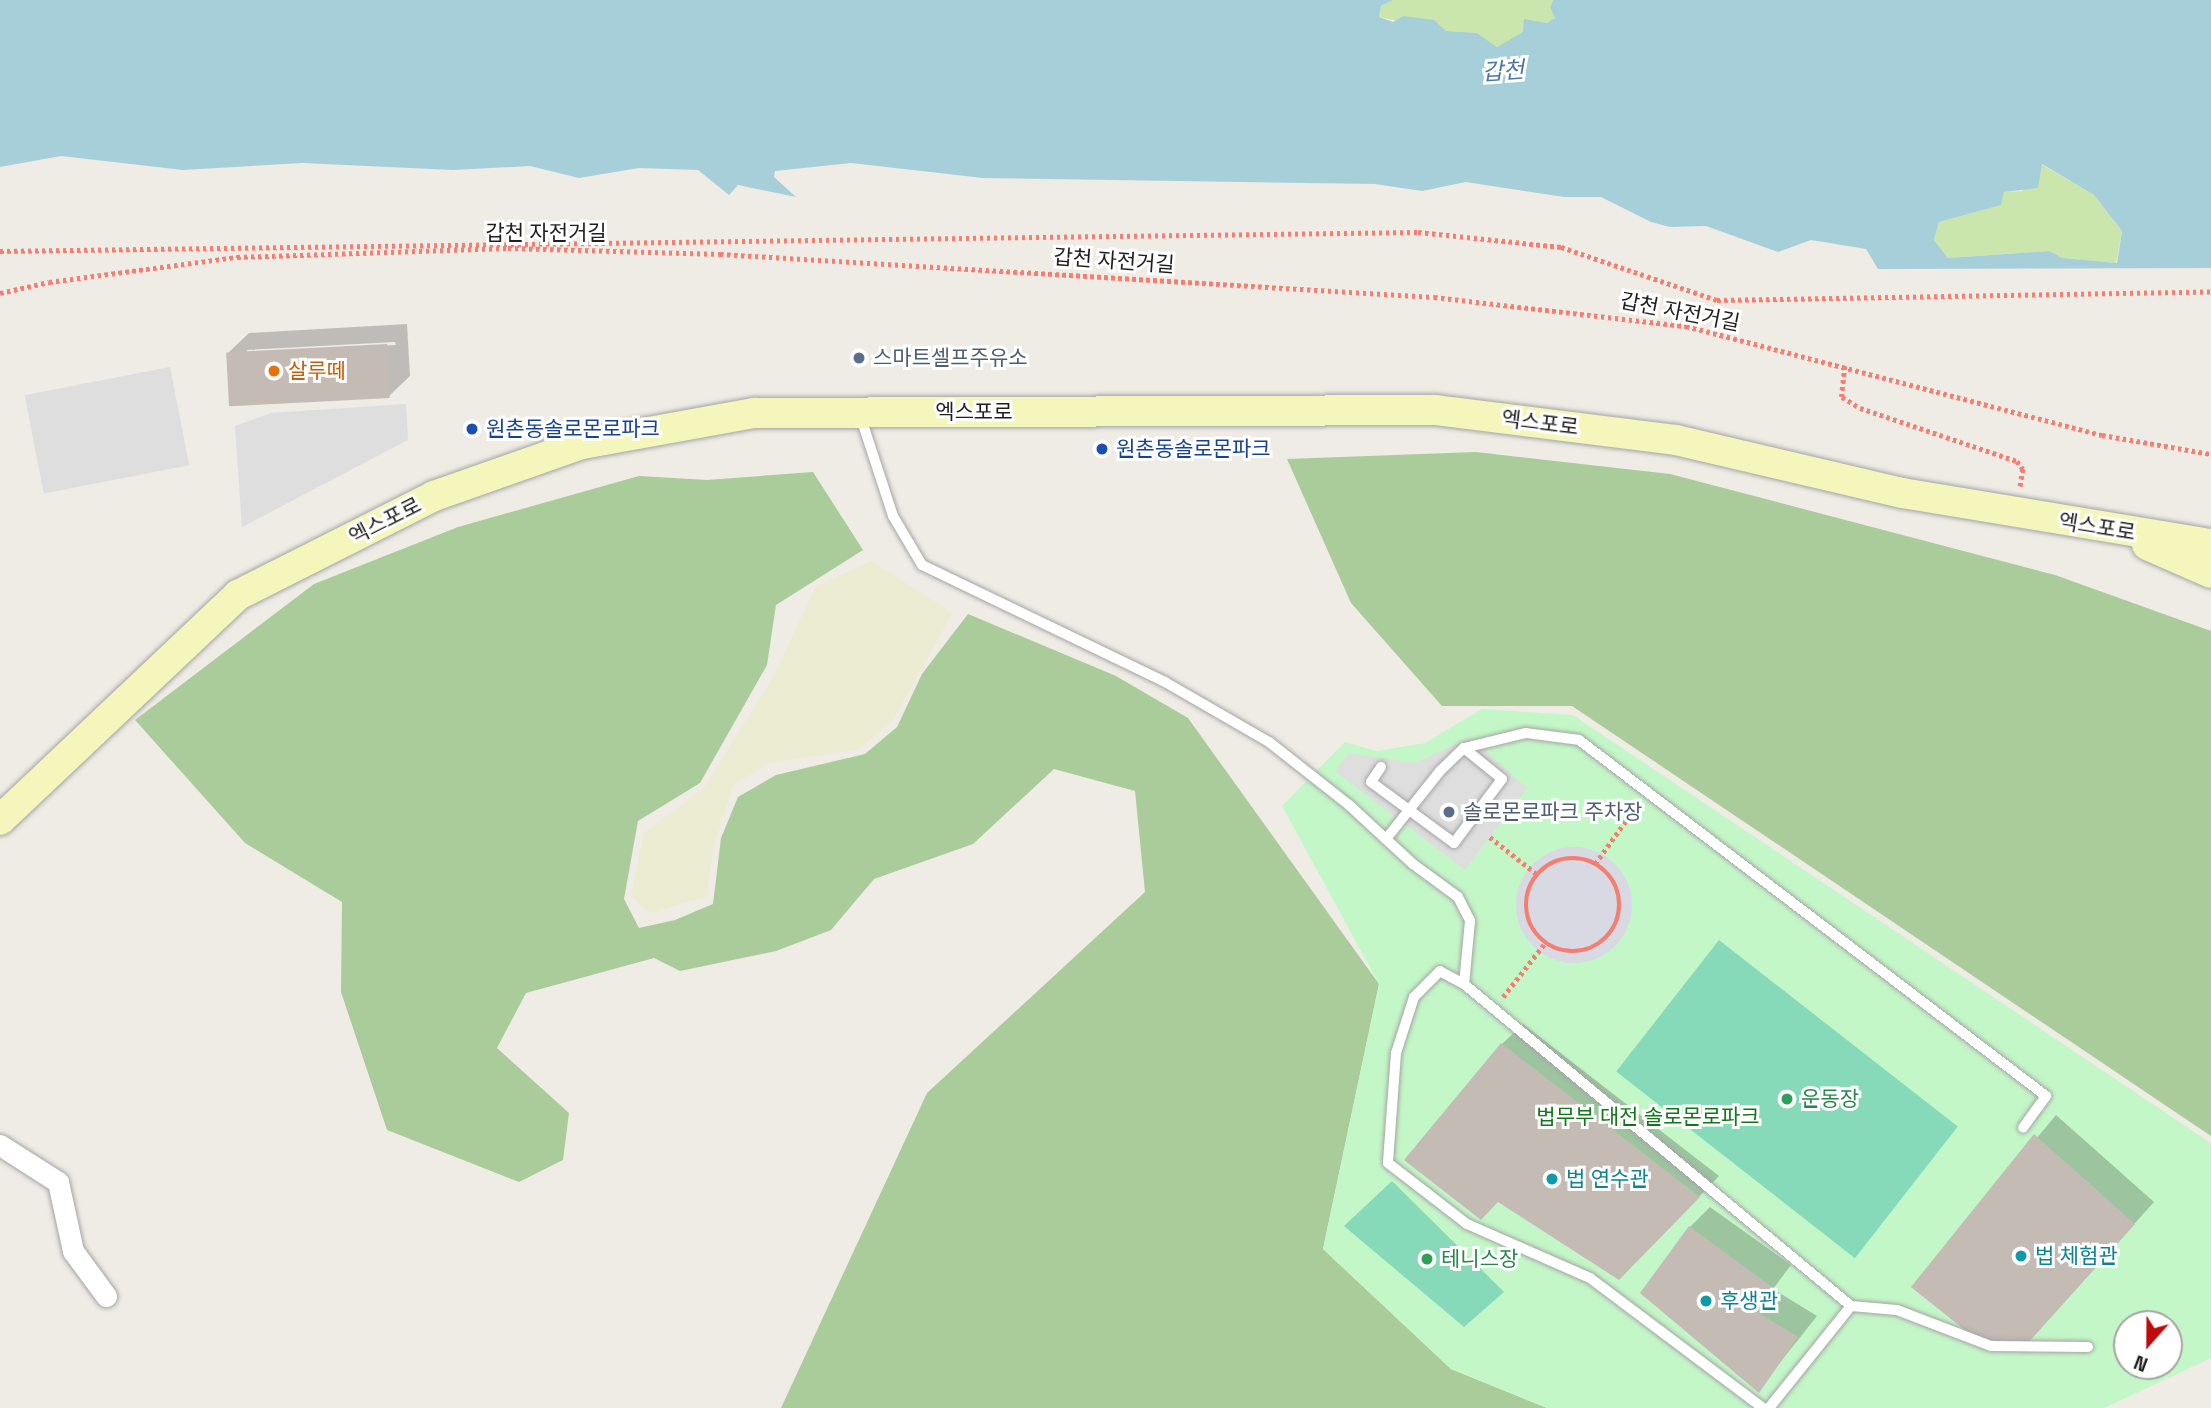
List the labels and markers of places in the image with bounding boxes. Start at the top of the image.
place label: 스마트셀프주유소 [873,345,1028,371]
marker: 스마트셀프주유소 [851,350,867,366]
place label: 살루떼 [288,358,346,384]
marker: 살루떼 [266,363,282,379]
place label: 원촌동솔로몬로파크 [486,416,660,442]
marker: 원촌동솔로몬로파크 [464,421,480,437]
place label: 원촌동솔로몬파크 [1116,436,1271,462]
marker: 원촌동솔로몬파크 [1094,441,1110,457]
place label: 솔로몬로파크 주차장 [1463,799,1642,825]
marker: 솔로몬로파크 주차장 [1441,804,1457,820]
place label: 운동장 [1801,1086,1859,1112]
marker: 운동장 [1779,1091,1795,1107]
place label: 법 연수관 [1566,1166,1649,1192]
marker: 법 연수관 [1544,1171,1560,1187]
place label: 법 체험관 [2035,1243,2118,1269]
place label: 테니스장 [1441,1246,1518,1272]
marker: 법 체험관 [2013,1248,2029,1264]
marker: 테니스장 [1419,1251,1435,1267]
place label: 후생관 [1720,1288,1778,1314]
marker: 후생관 [1698,1293,1714,1309]

